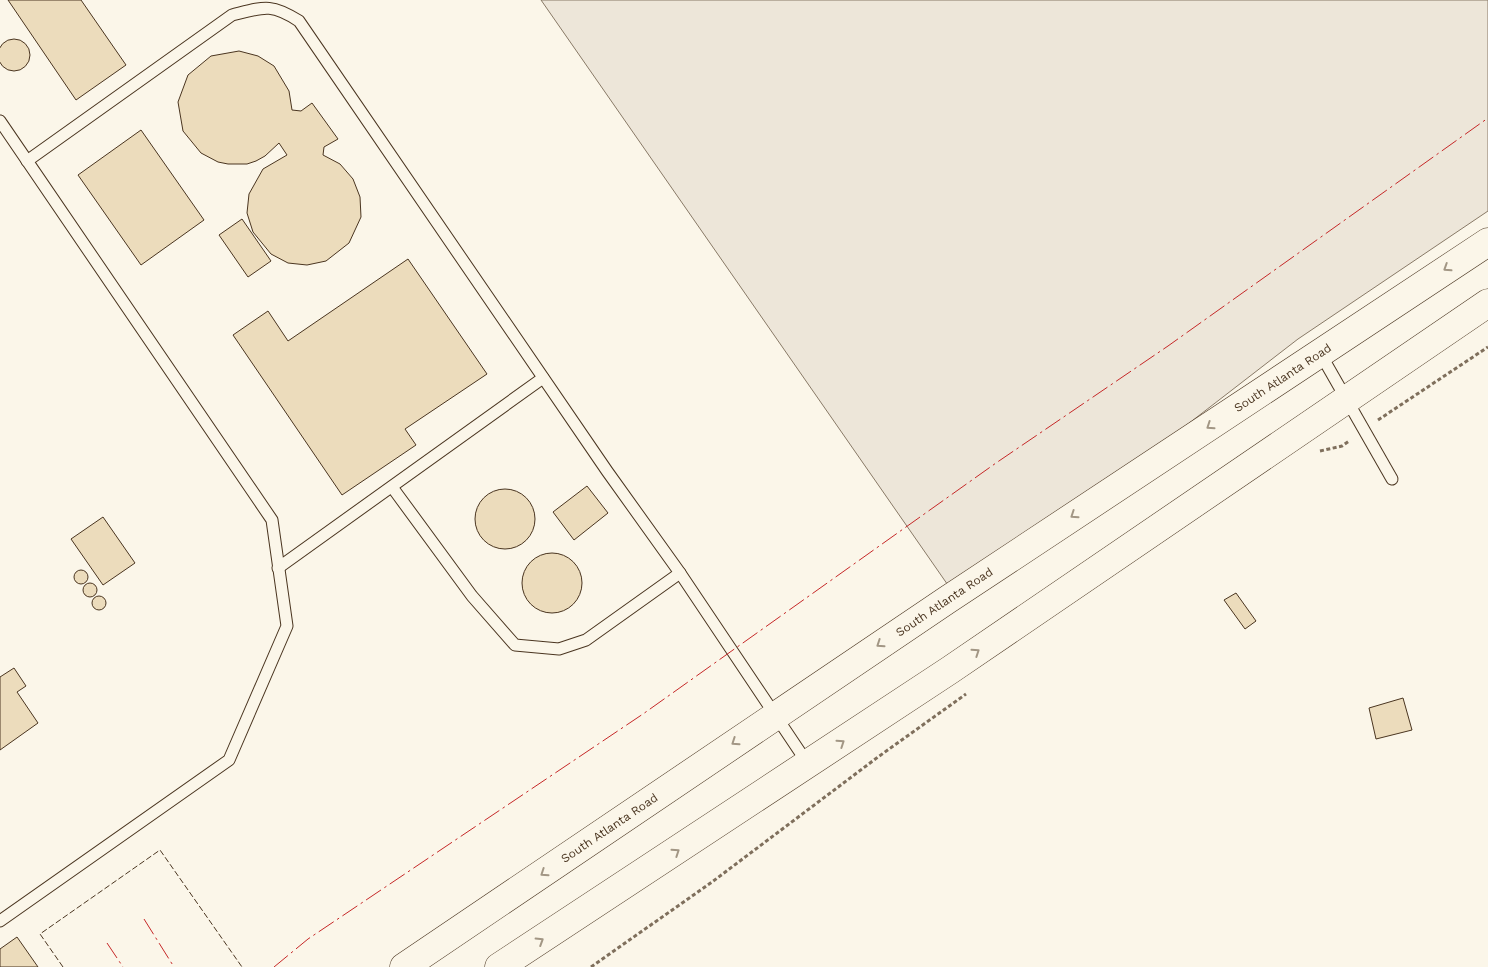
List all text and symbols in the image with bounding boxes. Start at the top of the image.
one-way arrow [1444,262,1453,272]
street label: South Atlanta Road [1231,341,1334,415]
one-way arrow [1206,419,1215,429]
one-way arrow [1070,509,1079,519]
street label: South Atlanta Road [893,565,995,640]
one-way arrow [877,638,886,647]
one-way arrow [971,649,980,659]
one-way arrow [732,736,741,745]
one-way arrow [835,740,844,749]
street label: South Atlanta Road [558,790,661,866]
one-way arrow [670,849,680,858]
one-way arrow [540,867,549,876]
one-way arrow [534,938,544,947]

